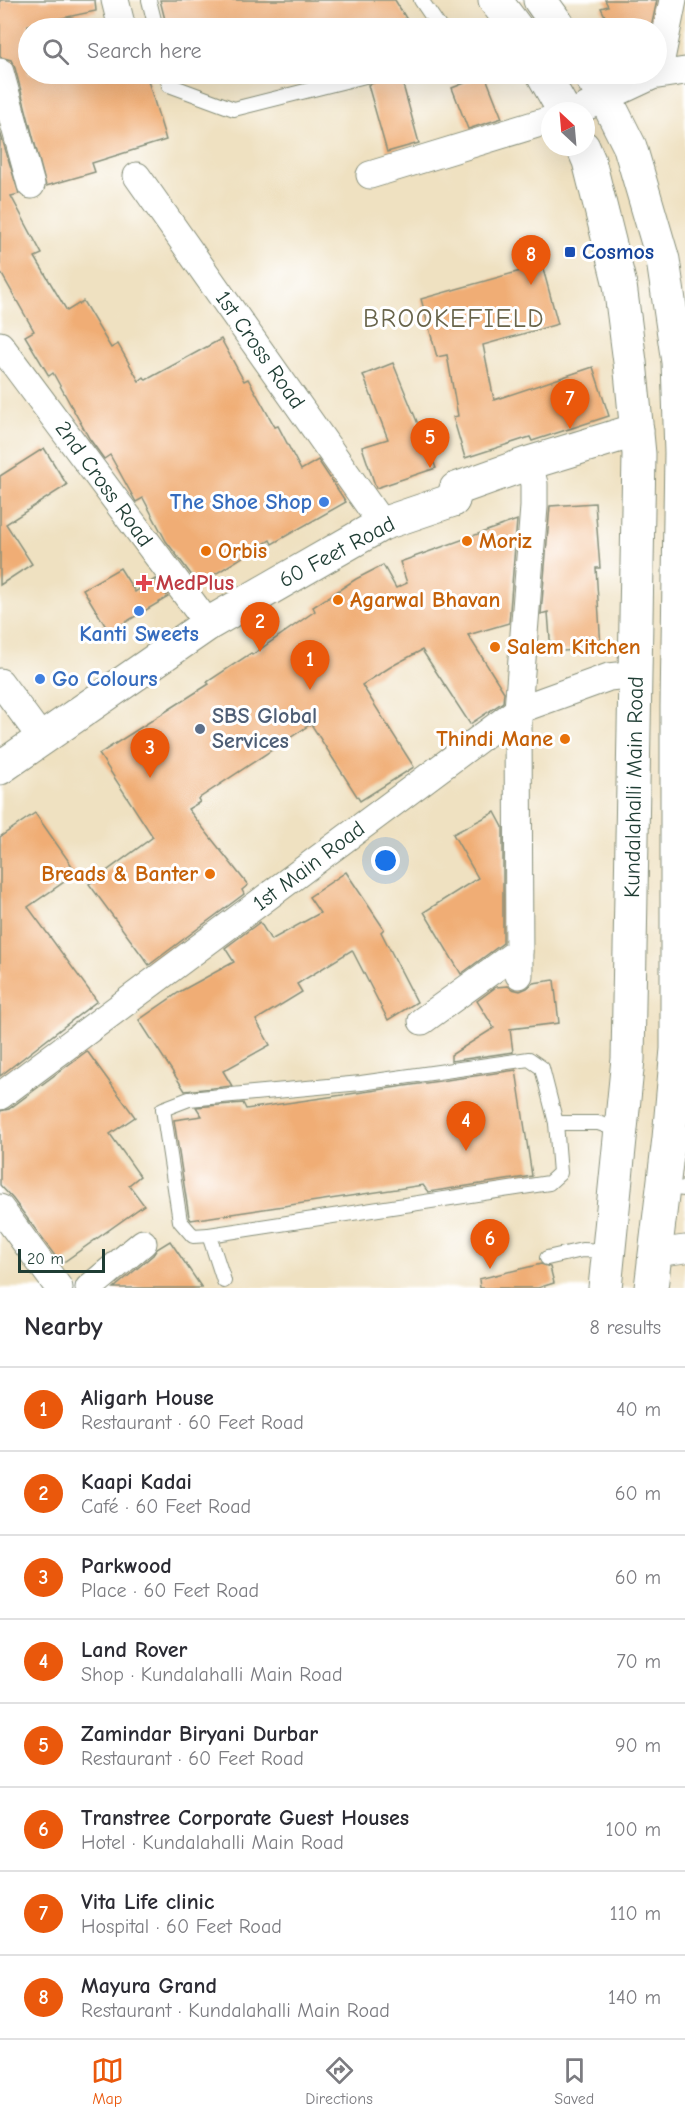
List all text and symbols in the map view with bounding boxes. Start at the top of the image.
search box [18,18,667,84]
icon: search [39,35,72,68]
text: Search here [87,38,202,64]
north arrow [541,102,595,156]
pin: 8 [512,236,550,285]
place label: Cosmos [582,239,654,265]
marker: Cosmos [563,245,577,259]
street label: 1st Cross Road [210,286,310,414]
district label: BROOKEFIELD [363,304,545,334]
pin: 7 [550,380,590,429]
street label: 2nd Cross Road [50,416,158,552]
pin: 5 [410,418,450,468]
place label: The Shoe Shop [170,489,312,515]
marker: The Shoe Shop [317,495,331,509]
street label: 60 Feet Road [275,511,399,593]
place label: Moriz [479,528,532,554]
marker: Moriz [460,534,474,548]
place label: Orbis [218,538,267,564]
marker: Orbis [199,544,213,558]
place label: MedPlus [156,570,234,596]
marker: MedPlus [137,576,151,590]
place label: Agarwal Bhavan [350,587,500,613]
marker: Agarwal Bhavan [331,593,345,607]
pin: 2 [240,602,280,652]
marker: Kanti Sweets [132,604,146,618]
place label: Kanti Sweets [79,621,199,647]
place label: Salem Kitchen [507,634,641,660]
pin: 1 [290,640,330,690]
marker: Salem Kitchen [488,640,502,654]
place label: Go Colours [52,666,158,692]
marker: Go Colours [33,672,47,686]
street label: Kundalahalli Main Road [619,676,649,898]
place label: SBS Global Services [212,703,317,754]
marker: SBS Global Services [193,722,207,736]
place label: Thindi Mane [436,726,553,752]
pin: 3 [130,728,170,778]
marker: Thindi Mane [558,732,572,746]
street label: 1st Main Road [248,816,370,916]
your location [371,846,400,875]
place label: Breads & Banter [41,861,198,887]
marker: Breads & Banter [203,867,217,881]
pin: 4 [446,1102,486,1151]
pin: 6 [470,1220,510,1269]
scale bar [18,1246,105,1274]
text: 20 m [27,1250,64,1268]
text: Nearby [24,1312,103,1342]
text: 8 results [589,1316,661,1339]
text: Aligarh House [81,1385,214,1411]
text: 1 [40,1398,47,1421]
text: 40 m [616,1398,661,1421]
text: Restaurant · 60 Feet Road [81,1411,304,1434]
text: Kaapi Kadai [81,1469,192,1495]
text: 2 [39,1482,48,1505]
text: 60 m [615,1482,661,1505]
text: Café · 60 Feet Road [81,1495,251,1518]
text: Parkwood [81,1553,172,1579]
text: 3 [39,1566,48,1589]
text: 60 m [615,1566,661,1589]
text: Place · 60 Feet Road [81,1579,259,1602]
text: Land Rover [81,1637,187,1663]
text: 4 [39,1650,48,1673]
text: 70 m [616,1650,661,1673]
text: Shop · Kundalahalli Main Road [81,1663,343,1686]
text: Zamindar Biryani Durbar [81,1721,318,1747]
text: 5 [38,1734,49,1757]
text: 90 m [615,1734,661,1757]
text: Restaurant · 60 Feet Road [81,1747,304,1770]
text: Transtree Corporate Guest Houses [81,1805,409,1831]
text: 6 [38,1818,49,1841]
text: 100 m [606,1818,661,1841]
text: Hotel · Kundalahalli Main Road [81,1831,344,1854]
text: Vita Life clinic [81,1889,214,1915]
text: 7 [39,1902,48,1925]
text: 110 m [610,1902,661,1925]
text: Hospital · 60 Feet Road [81,1915,282,1938]
text: Mayura Grand [81,1973,217,1999]
text: 8 [38,1986,49,2009]
text: 140 m [608,1986,661,2009]
text: Restaurant · Kundalahalli Main Road [81,1999,390,2022]
tab: Map [91,2054,124,2108]
tab: Directions [305,2054,373,2108]
tab: Saved [554,2054,594,2108]

